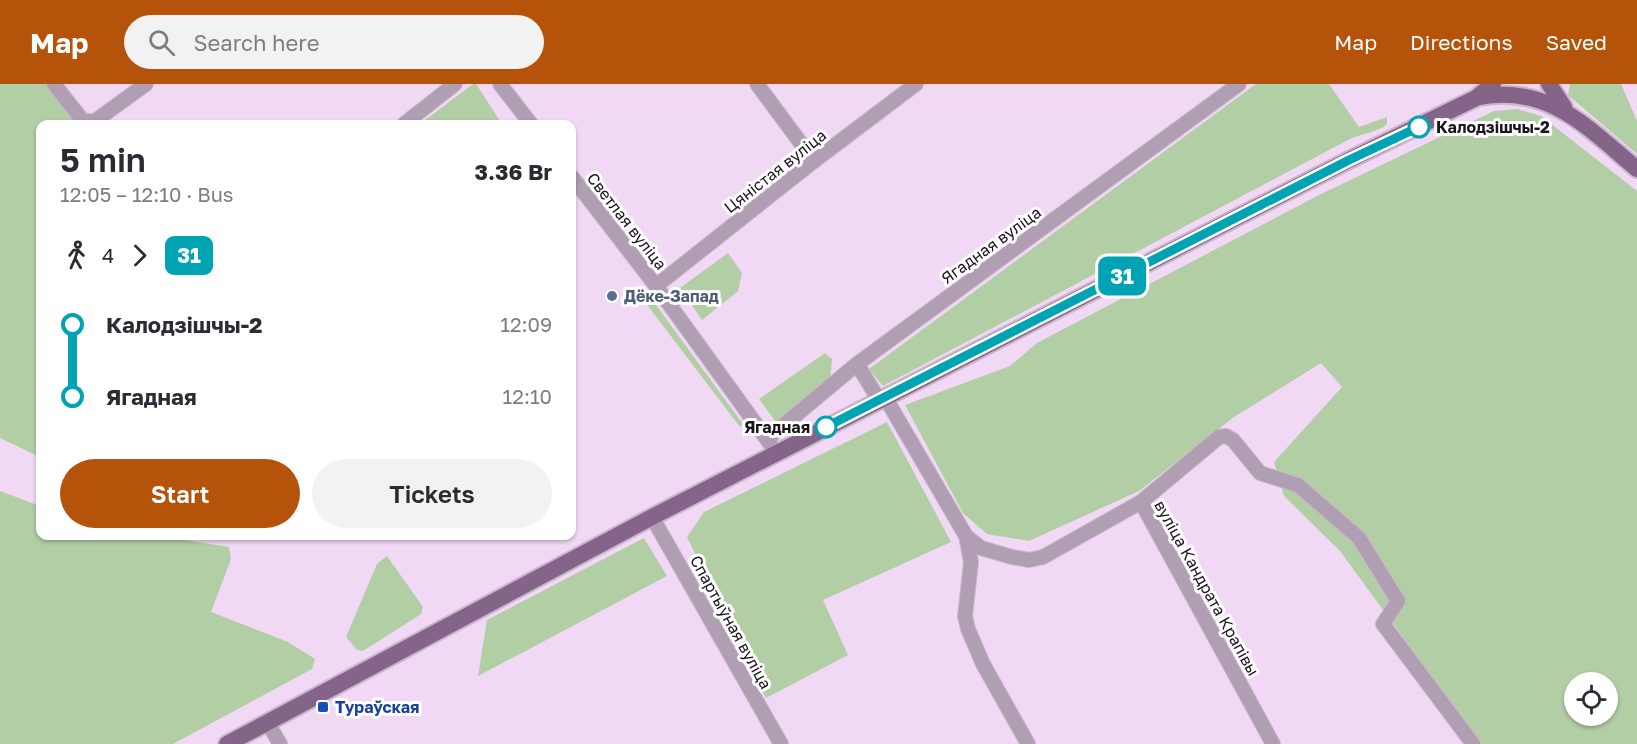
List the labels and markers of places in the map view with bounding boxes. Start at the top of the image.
marker: Калодзішчы-2 [1408,116,1430,138]
place label: Калодзішчы-2 [1436,117,1550,137]
place label: Дёке-Запад [624,286,719,306]
marker: Дёке-Запад [605,289,619,303]
marker: Ягадная [815,416,837,438]
place label: Ягадная [744,417,810,437]
place label: Тураўская [335,697,419,717]
marker: Тураўская [316,700,330,714]

